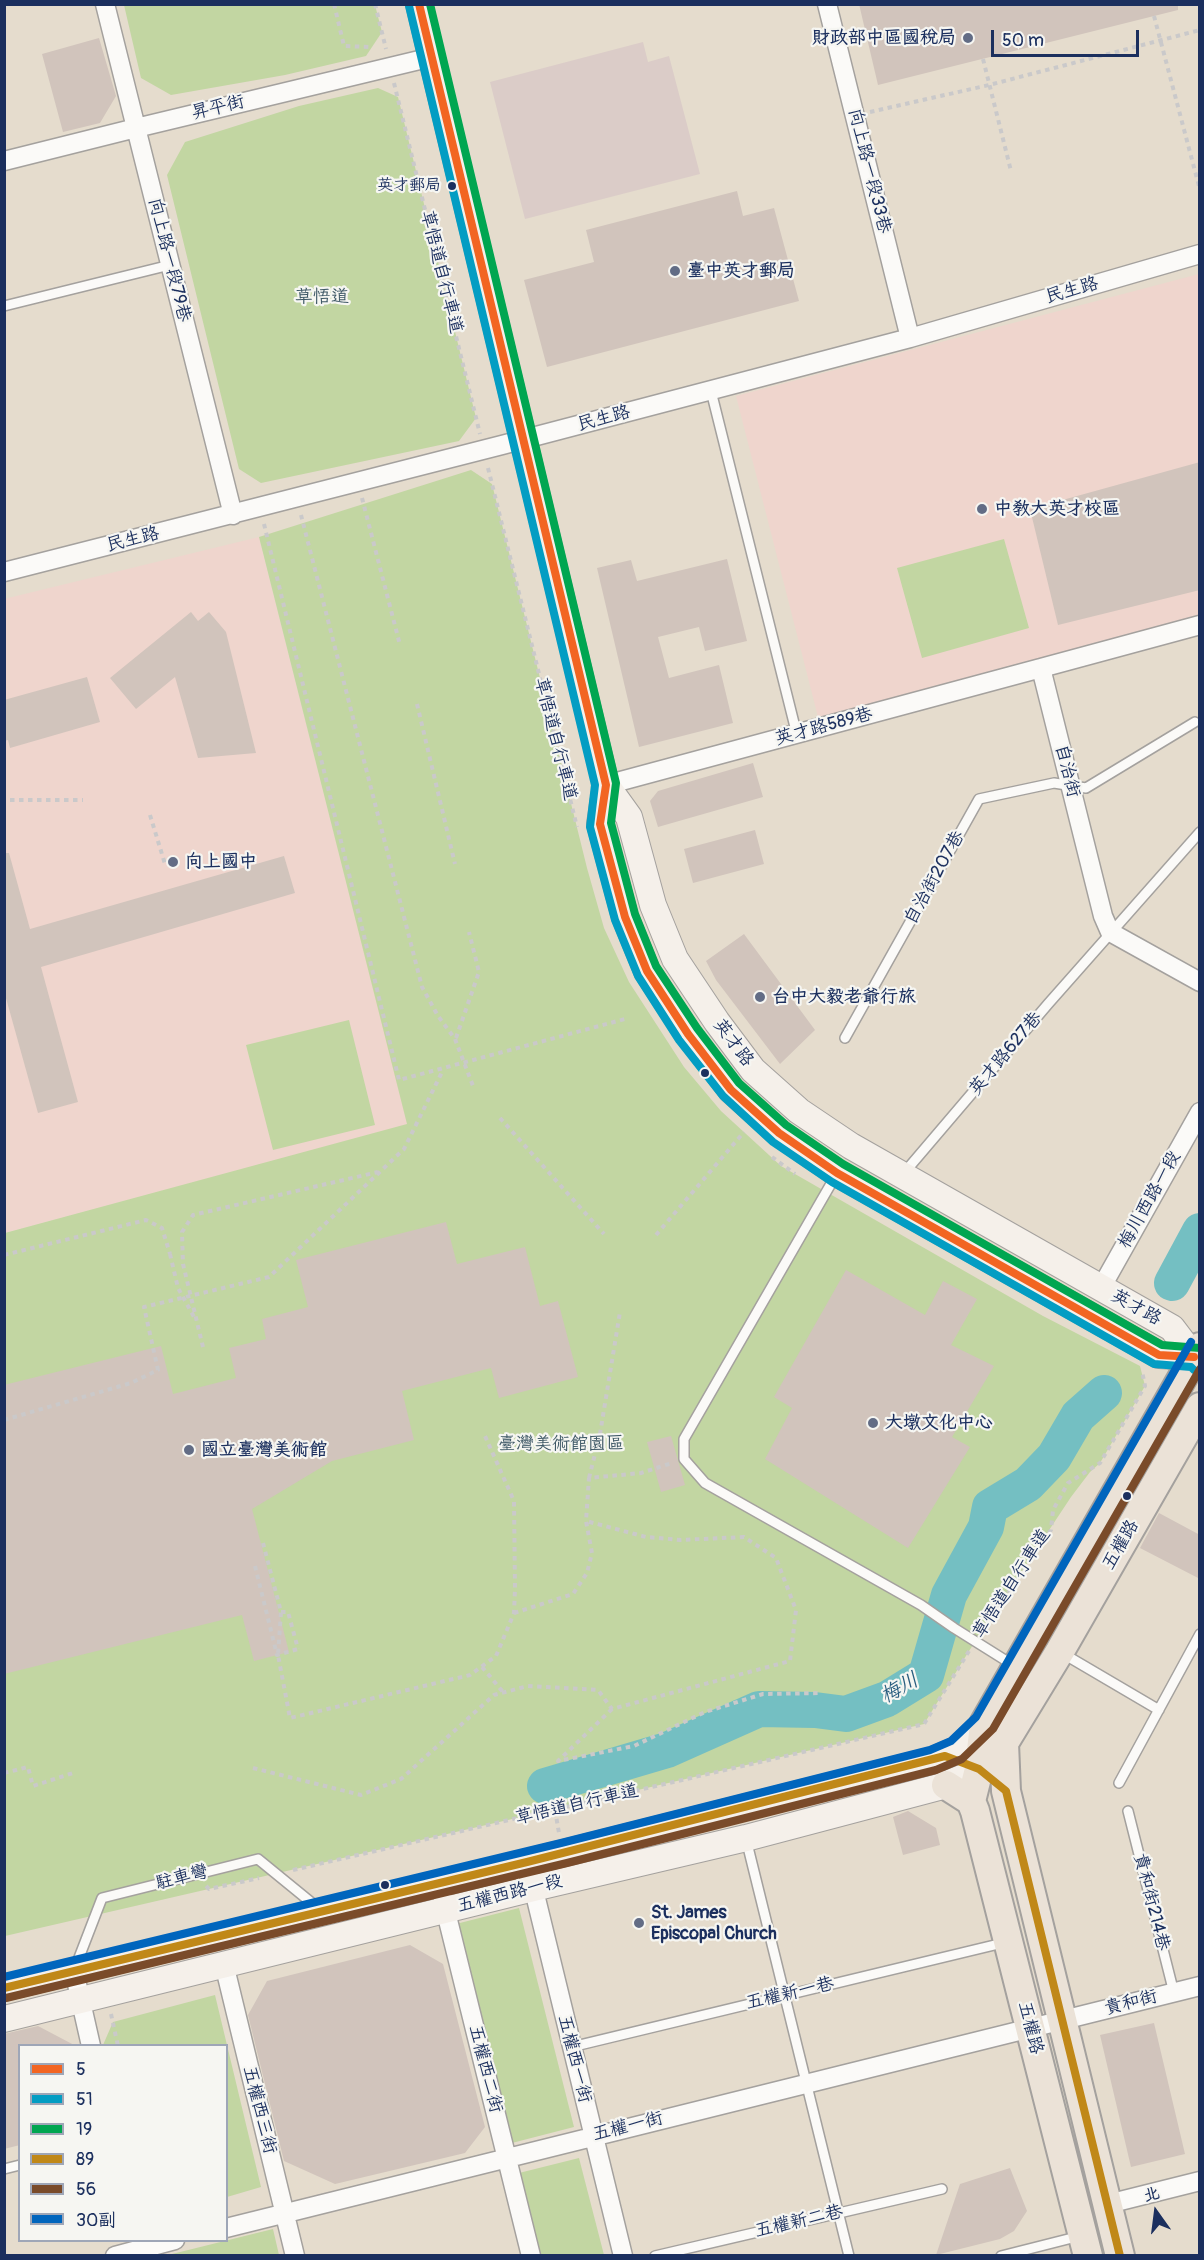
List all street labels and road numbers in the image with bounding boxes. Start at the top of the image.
street label: 昇平街 [189,91,247,125]
street label: 向上路一段33巷 [843,106,895,236]
street label: 向上路一段79巷 [143,196,195,324]
street label: 草悟道自行車道 [415,208,467,336]
street label: 民生路 [1043,273,1101,309]
street label: 民生路 [575,402,633,436]
street label: 民生路 [104,523,162,557]
street label: 草悟道自行車道 [529,675,581,803]
street label: 英才路589巷 [773,704,875,750]
street label: 自治街 [1050,742,1084,800]
street label: 自治街207巷 [900,827,970,929]
street label: 英才路627巷 [965,1008,1047,1100]
street label: 英才路 [708,1015,758,1071]
street label: 梅川西路一段 [1114,1148,1186,1252]
street label: 英才路 [1107,1285,1165,1331]
street label: 五權路 [1098,1516,1144,1574]
street label: 草悟道自行車道 [969,1525,1055,1643]
street label: 草悟道自行車道 [513,1780,641,1830]
street label: 貴和街214巷 [1128,1851,1174,1953]
street label: 駐車彎 [153,1861,211,1895]
street label: 五權西路一段 [455,1870,565,1918]
street label: 五權新一巷 [744,1973,836,2015]
street label: 貴和街 [1102,1986,1160,2020]
street label: 五權路 [1013,1999,1047,2057]
street label: 五權西一街 [553,2013,595,2105]
street label: 五權西二街 [464,2023,506,2115]
street label: 五權西三街 [238,2064,280,2156]
street label: 五權一街 [590,2108,666,2146]
street label: 五權新二巷 [753,2201,845,2243]

